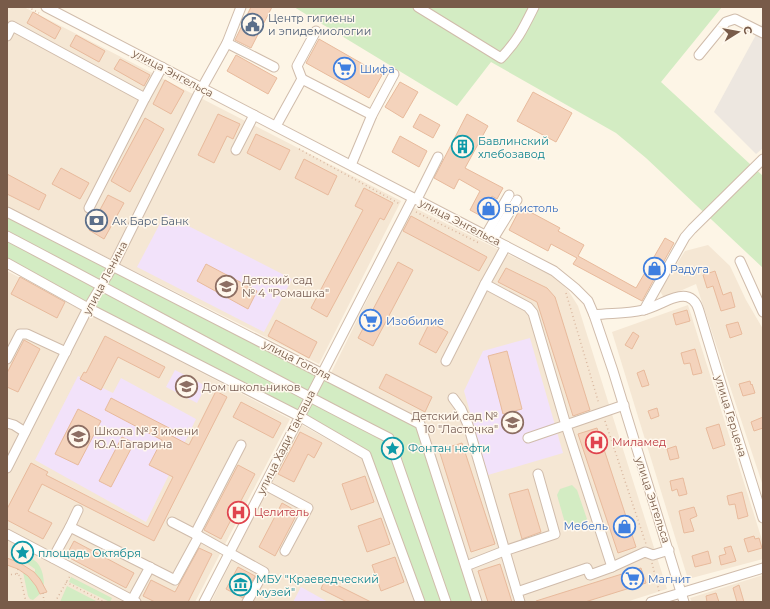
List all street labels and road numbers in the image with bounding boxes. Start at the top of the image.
street label: улица Энгельса [129,45,216,100]
street label: улица Энгельса [416,195,503,249]
street label: улица Ленина [79,239,130,318]
street label: улица Гоголя [260,336,333,383]
street label: улица Герцена [712,372,750,459]
street label: улица Хади Такташа [253,387,318,497]
street label: улица Энгельса [632,454,674,545]

